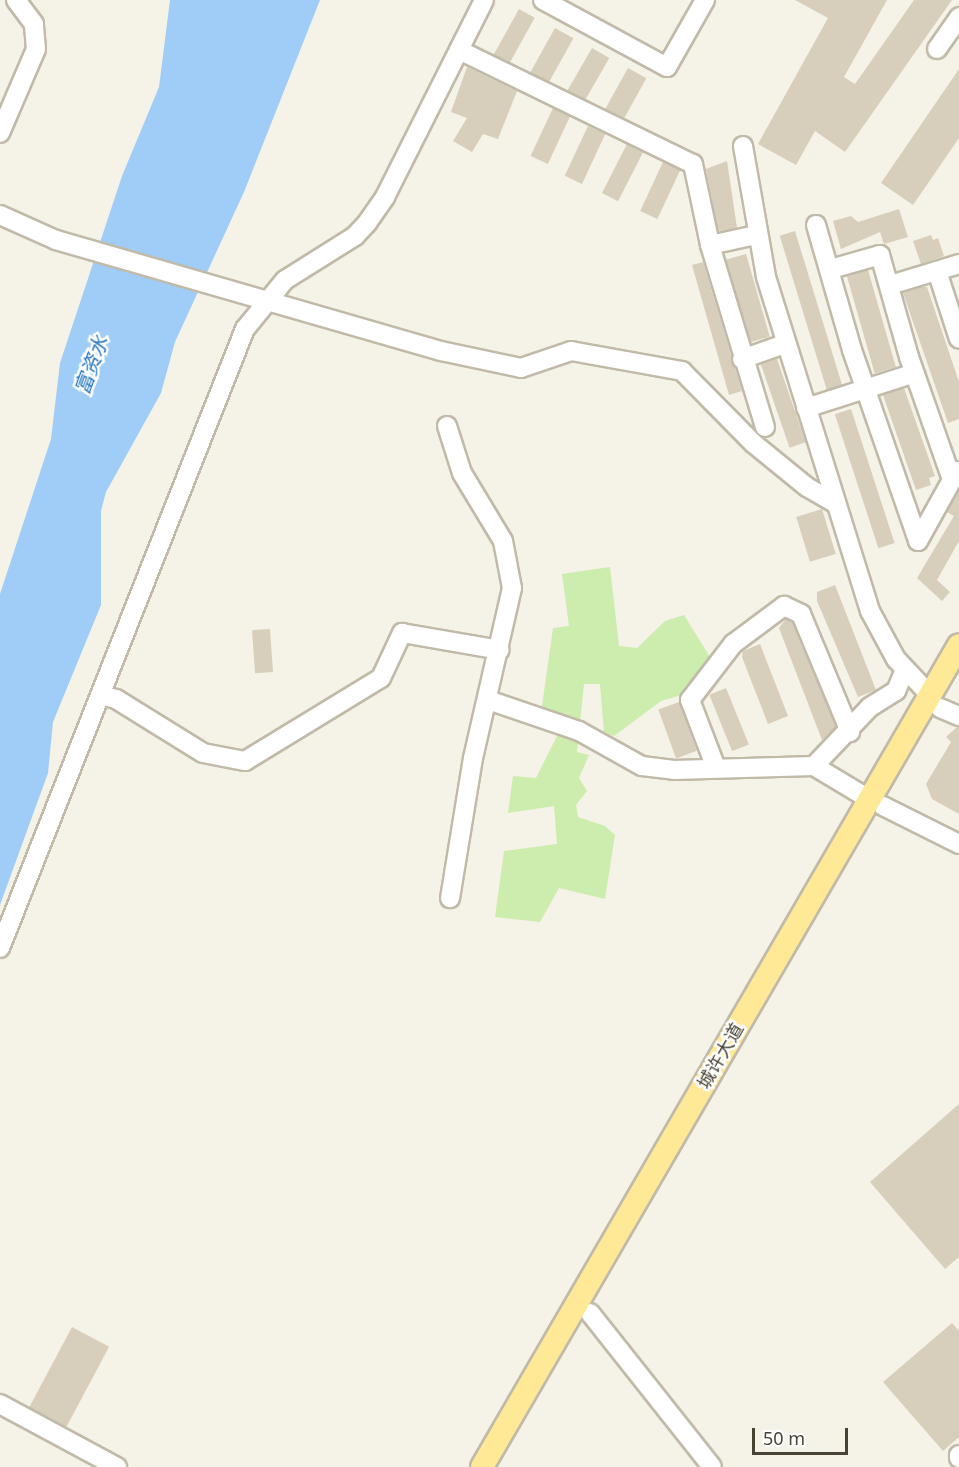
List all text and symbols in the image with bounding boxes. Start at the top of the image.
water label: 富资水 [69,333,113,397]
street label: 城许大道 [693,1019,747,1093]
scale bar [755,1416,851,1454]
text: 50 m [763,1426,805,1450]

